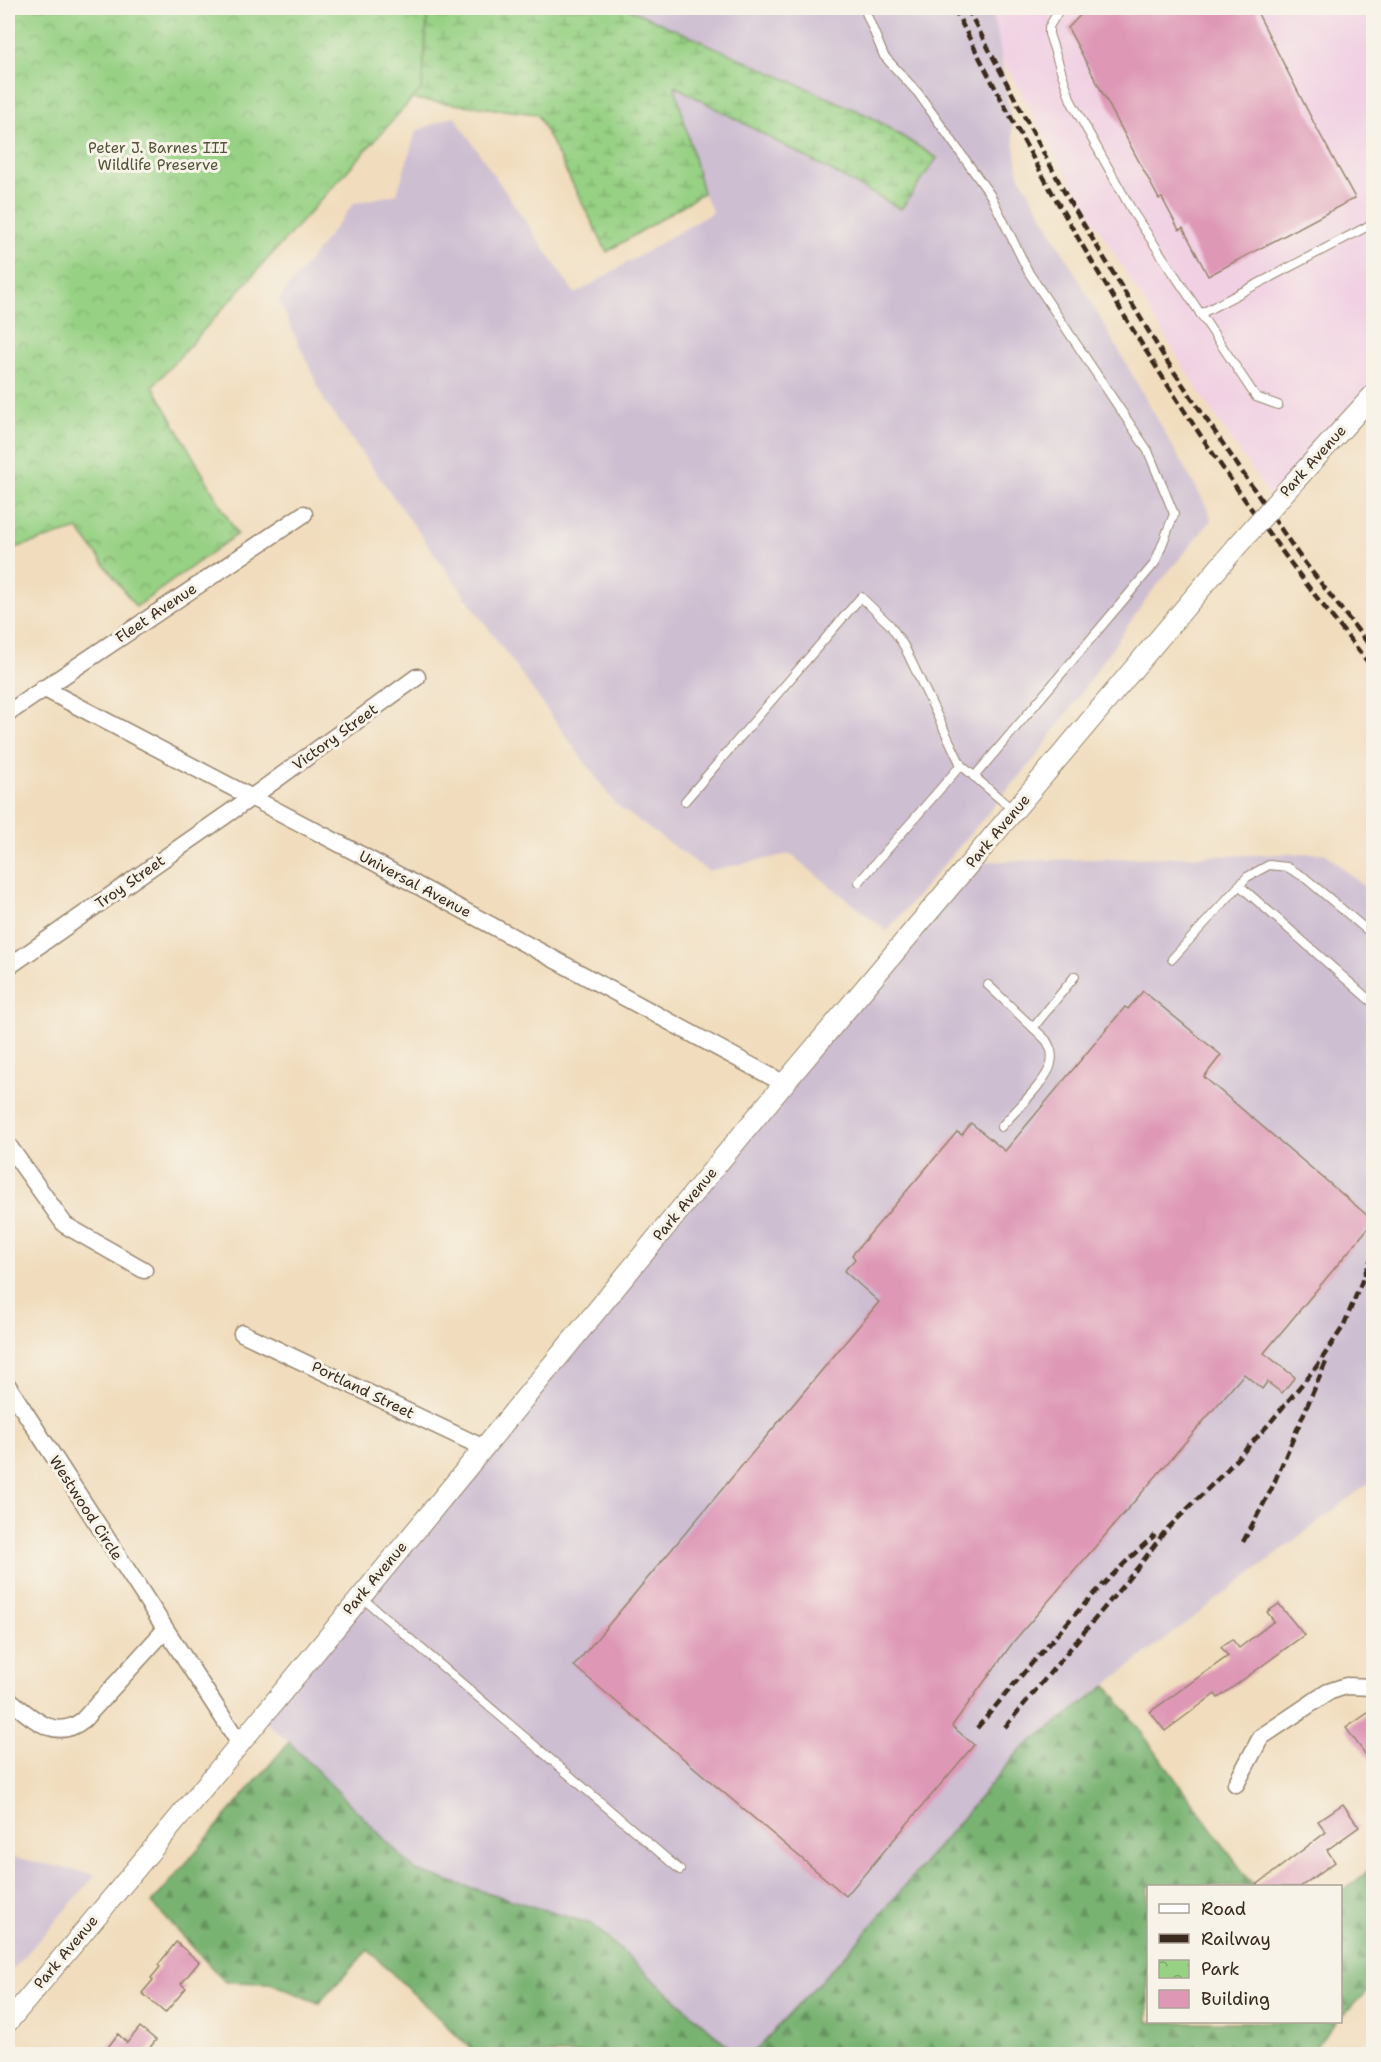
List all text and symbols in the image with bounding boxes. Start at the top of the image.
park label: Peter J. Barnes III Wildlife Preserve [88,138,228,175]
street label: Park Avenue [1275,421,1351,501]
street label: Fleet Avenue [112,578,200,648]
street label: Victory Street [288,699,382,775]
street label: Park Avenue [961,790,1035,872]
street label: Universal Avenue [355,846,475,922]
street label: Troy Street [91,851,169,913]
street label: Park Avenue [648,1163,722,1245]
street label: Portland Street [308,1357,418,1423]
street label: Westwood Circle [45,1452,127,1564]
street label: Park Avenue [338,1537,412,1619]
legend [1147,1885,1342,2023]
text: Road [1201,1897,1246,1921]
street label: Park Avenue [29,1911,103,1993]
text: Railway [1201,1927,1271,1951]
text: Park [1201,1957,1240,1981]
text: Building [1201,1987,1270,2011]

